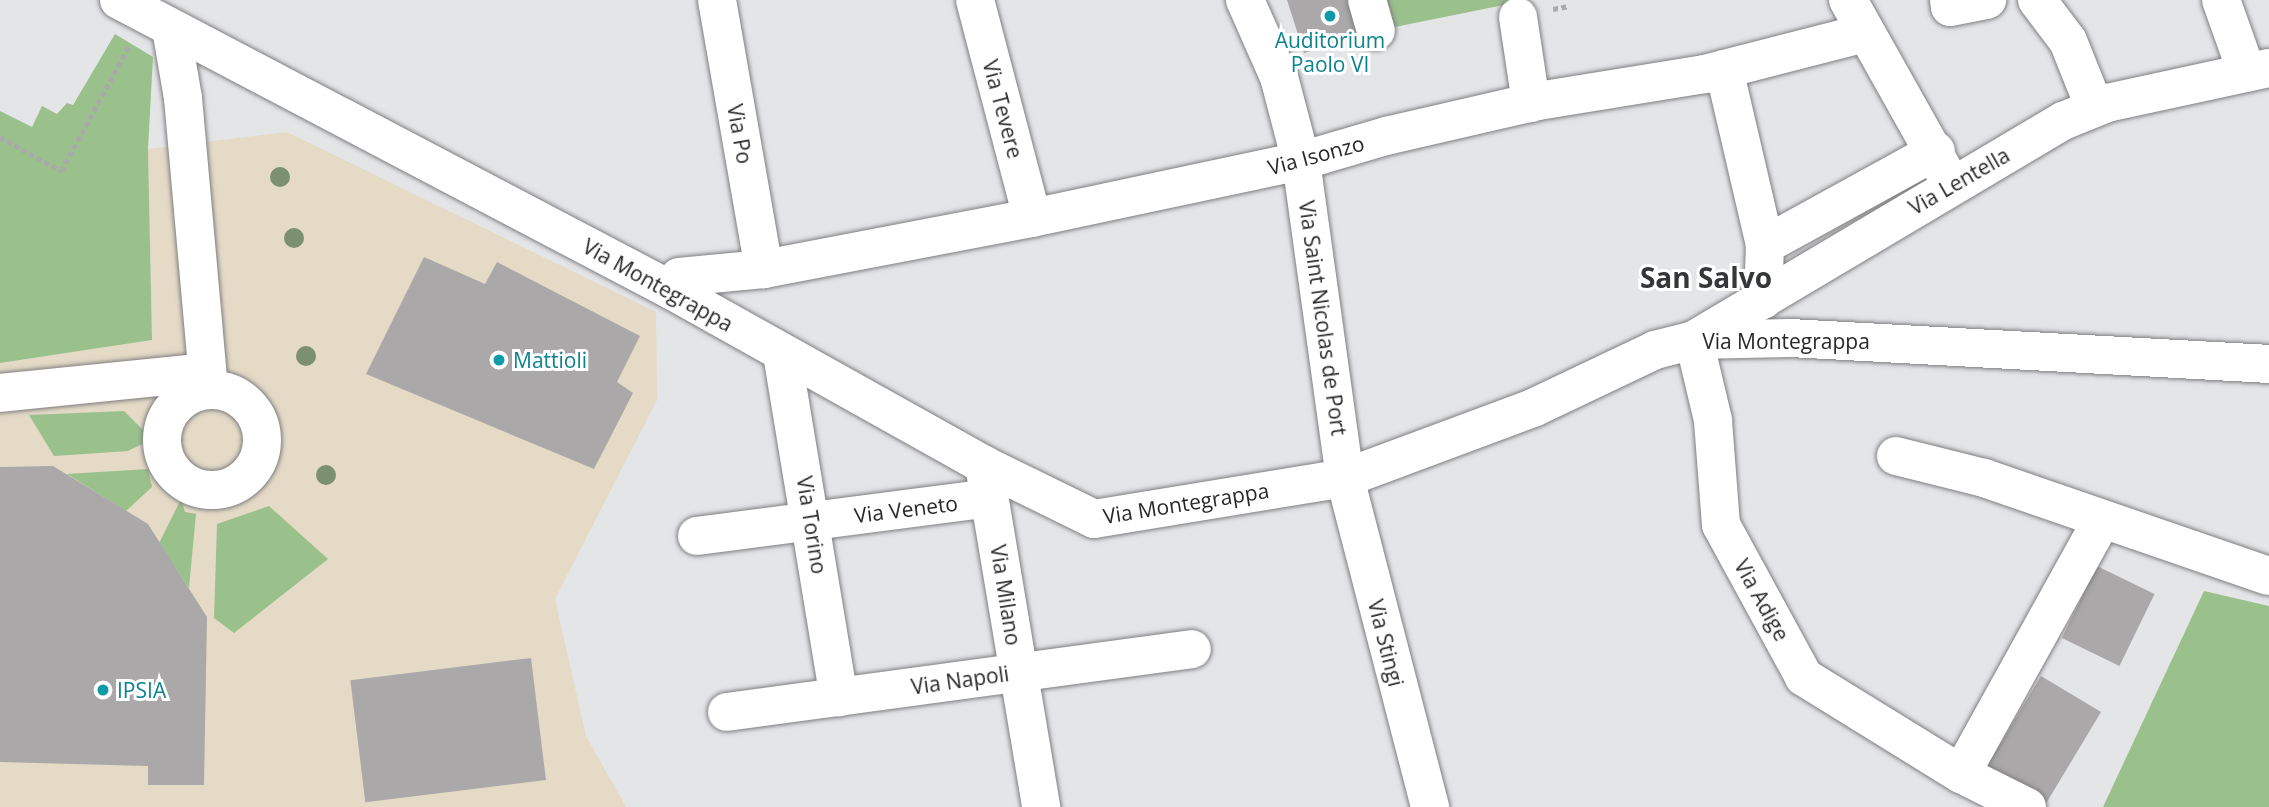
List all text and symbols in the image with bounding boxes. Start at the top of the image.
marker: Auditorium Paolo VI [1322,8,1338,24]
place label: Auditorium Paolo VI [1275,27,1385,77]
street label: Via Tevere [978,57,1028,161]
street label: Via Po [722,102,758,166]
street label: Via Isonzo [1265,130,1367,180]
street label: Via Lentella [1904,142,2014,220]
street label: Via Saint Nicolas de Port [1294,199,1352,437]
street label: Via Montegrappa [579,233,737,337]
district label: San Salvo [1640,260,1772,294]
street label: Via Montegrappa [1702,328,1870,354]
place label: Mattioli [513,347,587,373]
marker: Mattioli [491,352,507,368]
street label: Via Torino [792,474,832,576]
street label: Via Montegrappa [1101,477,1271,529]
street label: Via Veneto [853,490,959,528]
street label: Via Milano [986,543,1026,647]
street label: Via Adige [1729,555,1795,645]
street label: Via Stingi [1363,597,1409,689]
street label: Via Napoli [909,661,1011,699]
place label: IPSIA [117,677,166,703]
marker: IPSIA [95,682,111,698]

